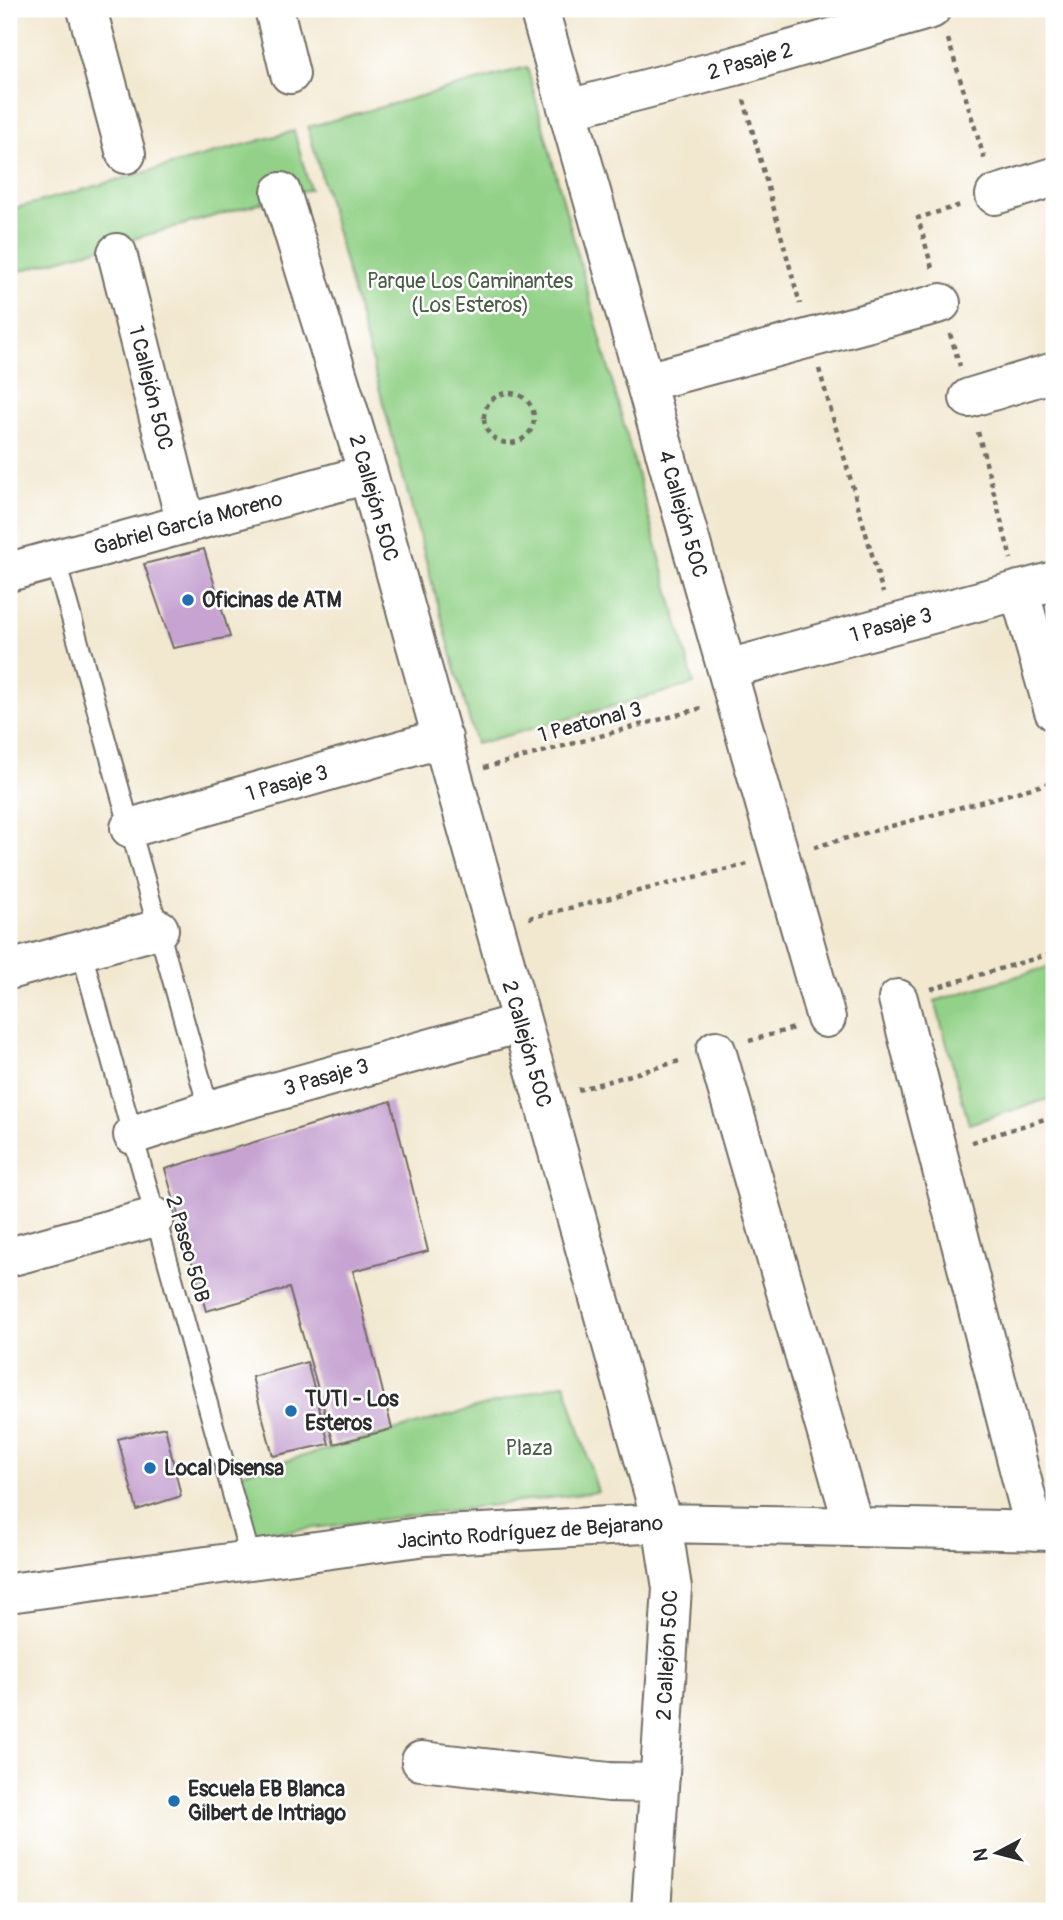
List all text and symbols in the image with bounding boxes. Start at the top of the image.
street label: 2 Pasaje 2 [704,36,796,87]
park label: Parque Los Caminantes (Los Esteros) [367,268,574,319]
street label: 1 Callejón 50C [122,323,179,453]
street label: 2 Callejón 50C [343,432,405,565]
street label: 4 Callejón 50C [651,447,714,581]
street label: Gabriel García Moreno [91,485,285,562]
place label: Oficinas de ATM [202,587,342,614]
marker: Oficinas de ATM [180,592,196,608]
street label: 1 Pasaje 3 [847,602,935,649]
street label: 1 Peatonal 3 [535,696,645,749]
street label: 1 Pasaje 3 [243,759,331,808]
street label: 2 Callejón 50C [496,978,558,1111]
street label: 3 Pasaje 3 [280,1052,372,1103]
street label: 2 Paseo 50B [159,1193,216,1306]
place label: TUTI - Los Esteros [304,1386,399,1437]
marker: TUTI - Los Esteros [283,1403,299,1419]
park label: Plaza [505,1435,553,1462]
place label: Local Disensa [164,1455,284,1482]
marker: Local Disensa [142,1460,158,1476]
street label: Jacinto Rodríguez de Bejarano [396,1510,664,1555]
street label: 2 Callejón 50C [651,1589,684,1721]
place label: Escuela EB Blanca Gilbert de Intriago [188,1776,347,1827]
marker: Escuela EB Blanca Gilbert de Intriago [166,1793,182,1809]
north arrow [962,1818,1032,1888]
text: N [968,1847,994,1863]

